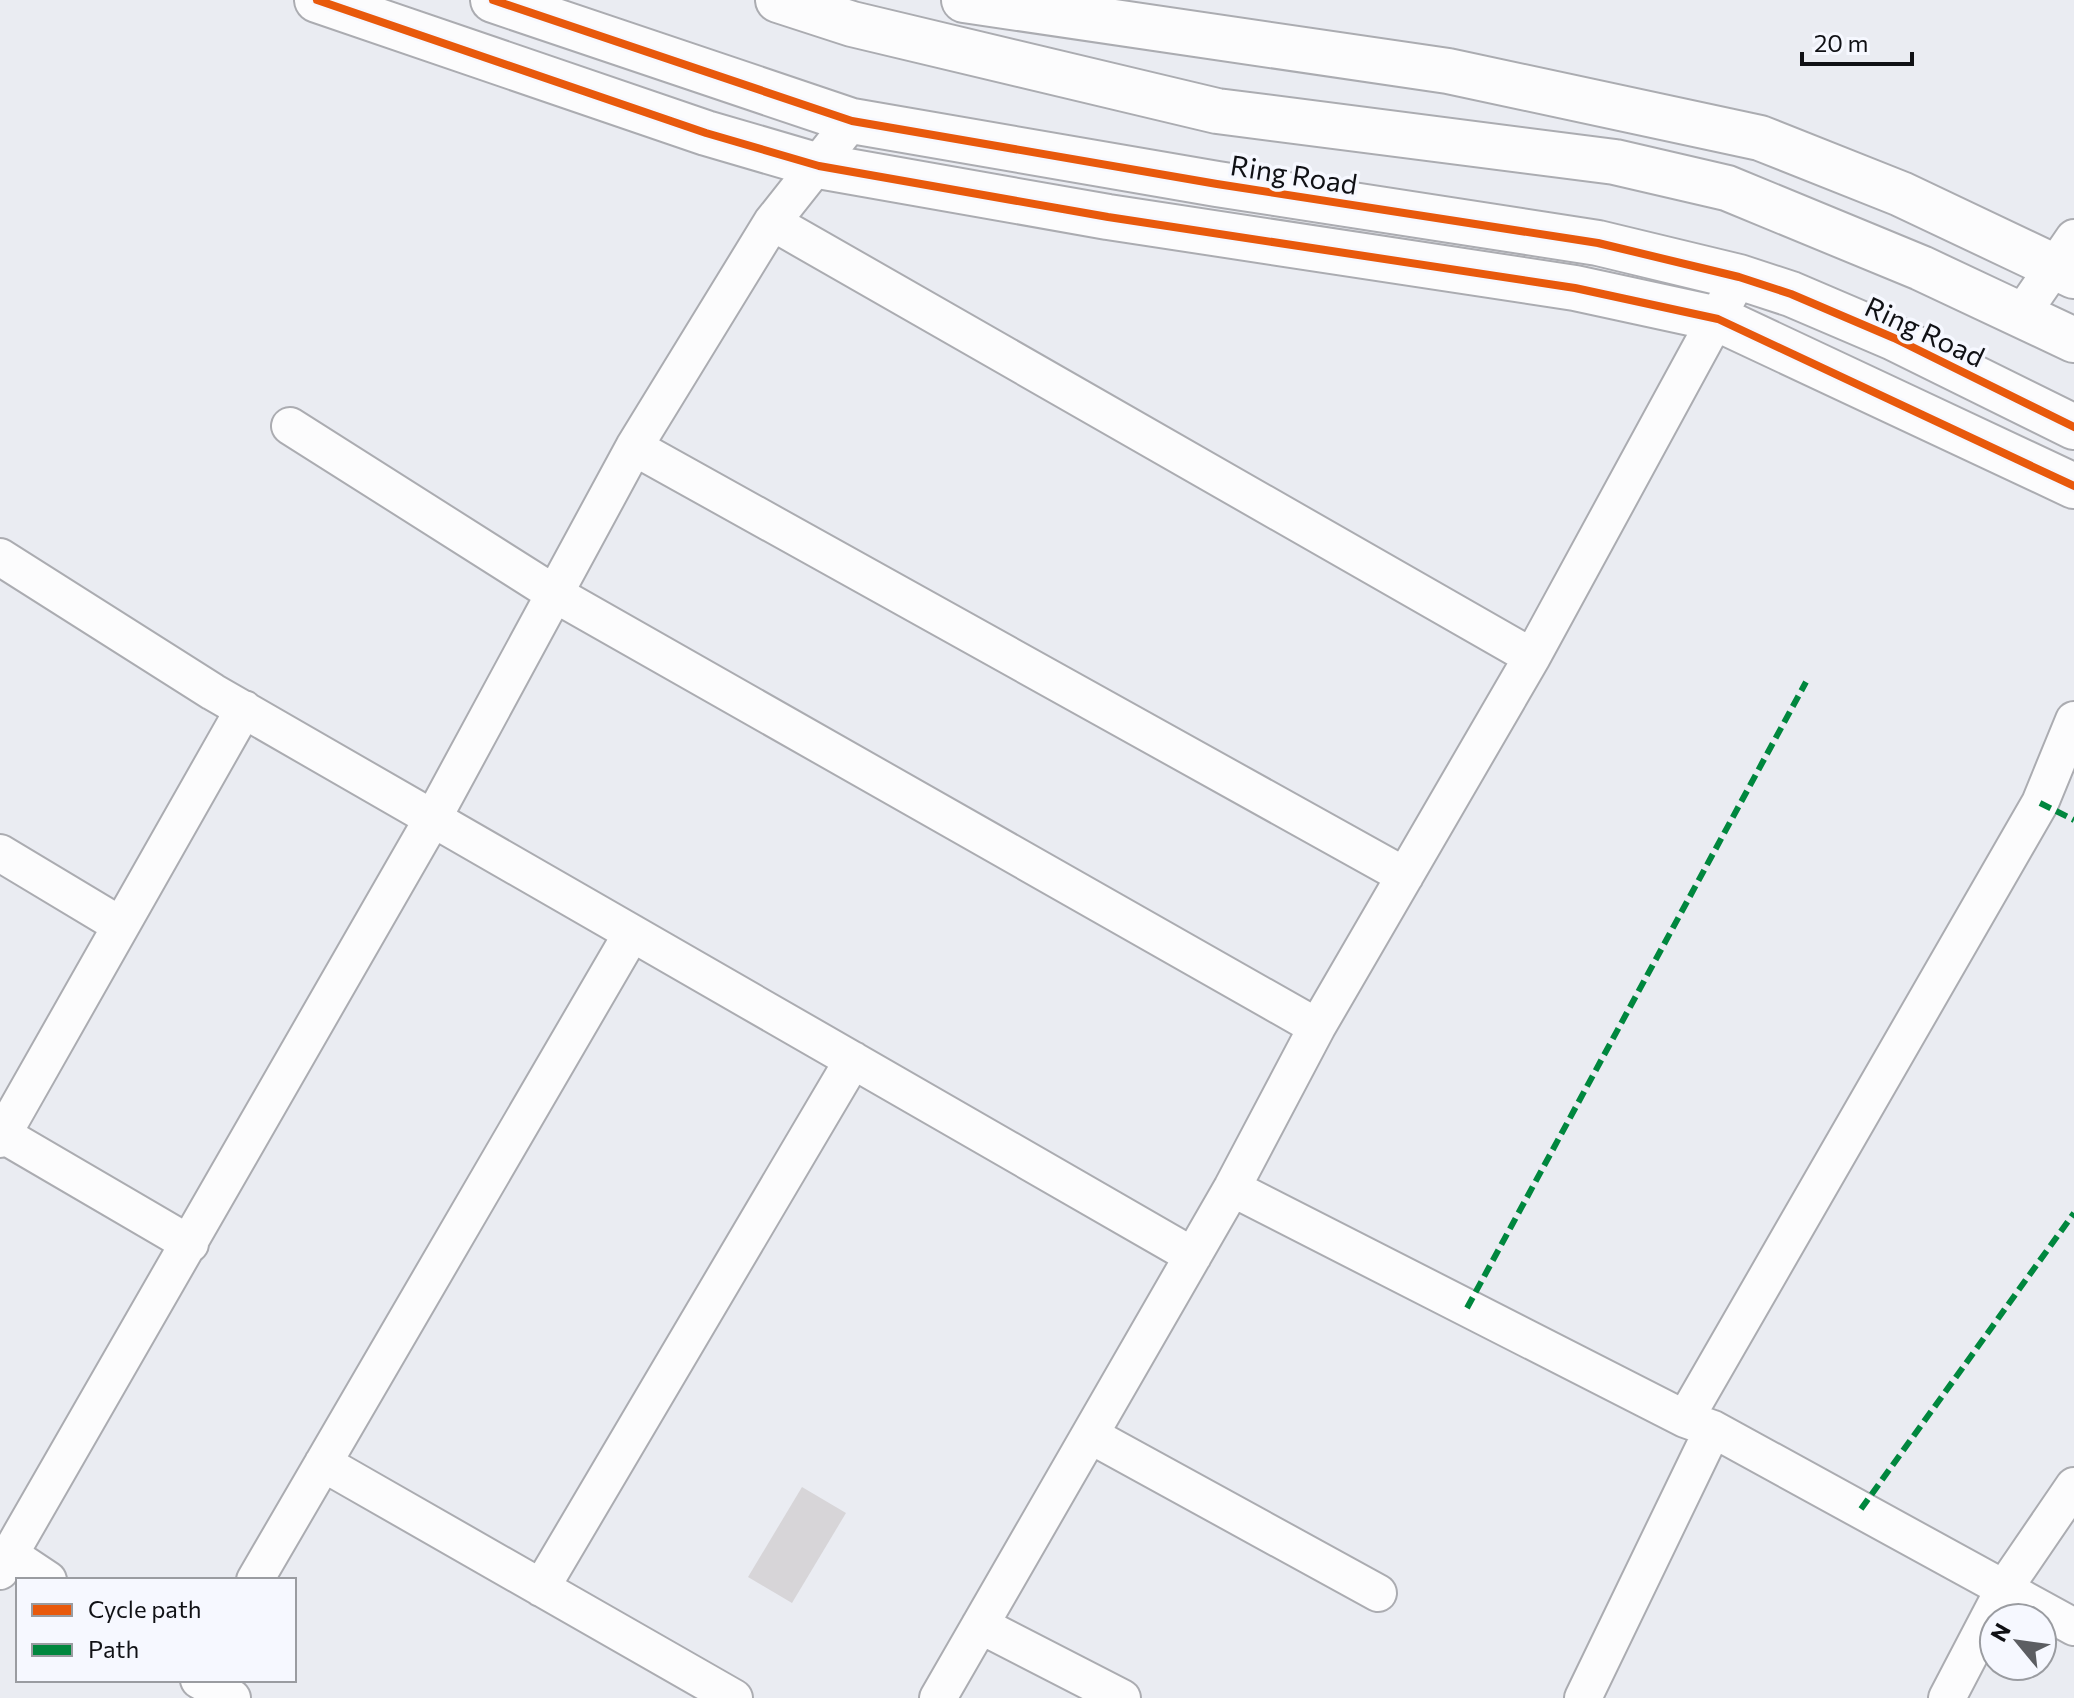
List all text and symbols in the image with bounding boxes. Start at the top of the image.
scale bar [1802,16,1912,66]
text: 20 m [1814,28,1868,57]
street label: Ring Road [1228,147,1360,201]
street label: Ring Road [1860,289,1990,373]
legend [16,1578,296,1682]
text: Cycle path [88,1594,202,1623]
north arrow [1978,1602,2058,1682]
text: N [1984,1618,2016,1646]
text: Path [88,1634,139,1663]

